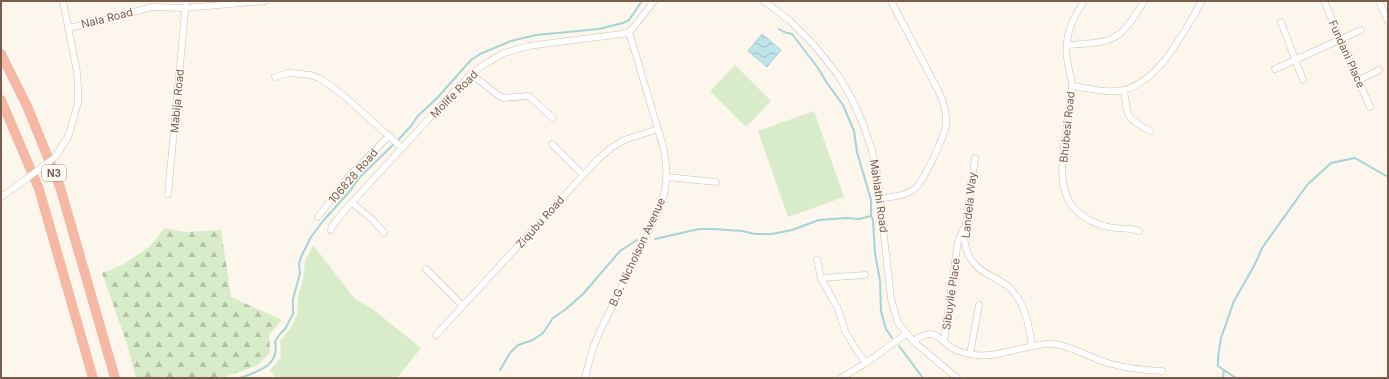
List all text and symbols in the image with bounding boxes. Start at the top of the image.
street label: Nala Road [80,5,134,31]
street label: Fundani Place [1326,18,1368,90]
street label: Molife Road [427,67,481,121]
street label: Mabija Road [167,69,187,133]
street label: Bhubesi Road [1056,91,1078,163]
street label: 106828 Road [325,146,381,206]
street label: Mahlathi Road [867,158,891,234]
road number: N3 [42,165,66,181]
street label: Landela Way [959,171,979,239]
street label: Ziqubu Road [513,193,567,251]
street label: B.G. Nicholson Avenue [606,196,668,308]
street label: Sibuyile Place [939,257,963,331]

